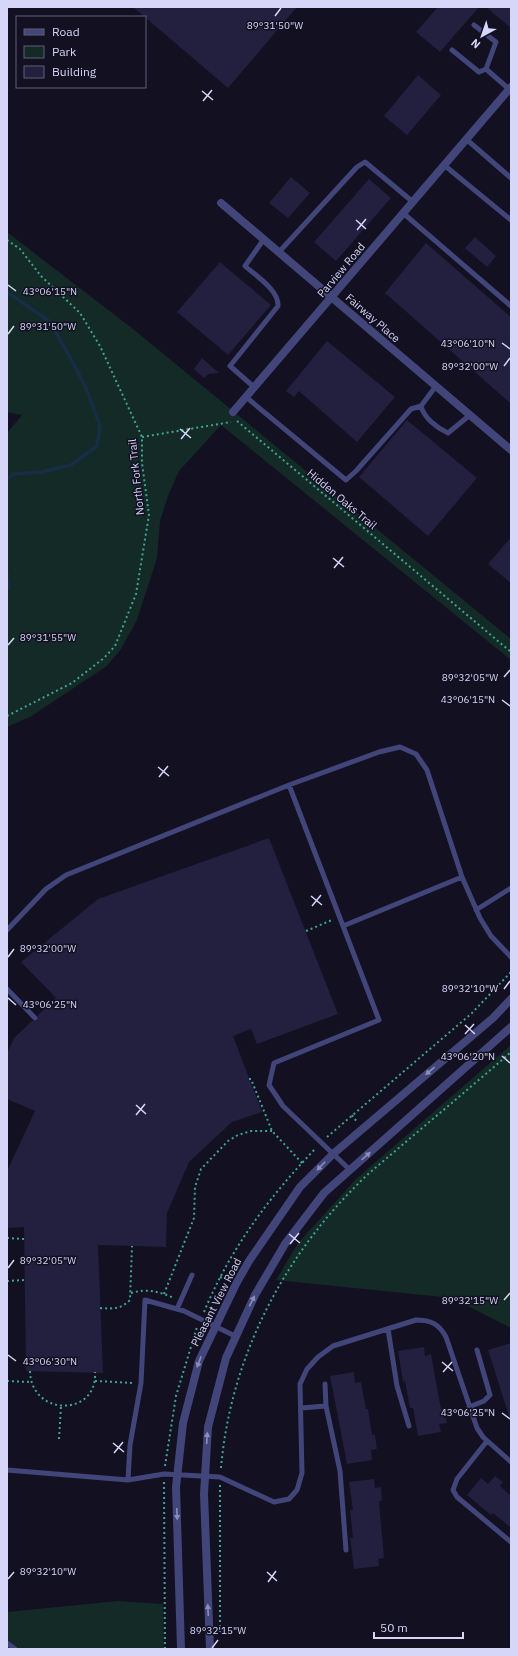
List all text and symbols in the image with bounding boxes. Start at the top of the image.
legend [16,16,146,88]
north arrow [462,16,502,56]
text: 89°31'50"W [247,19,303,32]
text: Road [52,24,80,39]
text: N [468,36,483,52]
text: Park [52,44,77,59]
text: Building [52,64,97,79]
street label: Parview Road [314,240,368,300]
text: 43°06'15"N [23,285,77,298]
street label: Fairway Place [343,291,403,345]
text: 89°31'50"W [20,320,76,333]
text: 43°06'10"N [441,337,495,350]
text: 89°32'00"W [442,360,498,373]
street label: North Fork Trail [125,438,147,516]
street label: Hidden Oaks Trail [304,466,380,532]
text: 89°31'55"W [20,631,76,644]
text: 89°32'05"W [442,671,498,684]
text: 43°06'15"N [441,693,495,706]
text: 89°32'00"W [20,942,76,955]
text: 89°32'10"W [442,982,498,995]
text: 43°06'25"N [23,998,77,1011]
text: 43°06'20"N [441,1050,495,1063]
one-way arrow [424,1067,435,1076]
one-way arrow [361,1152,370,1161]
one-way arrow [316,1161,326,1171]
text: 89°32'05"W [20,1254,76,1267]
street label: Pleasant View Road [188,1255,244,1349]
text: 89°32'15"W [442,1294,498,1307]
one-way arrow [249,1295,255,1307]
text: 43°06'30"N [23,1355,77,1368]
one-way arrow [196,1356,202,1368]
text: 43°06'25"N [441,1406,495,1419]
one-way arrow [204,1432,211,1444]
one-way arrow [174,1508,180,1521]
text: 89°32'10"W [20,1565,76,1578]
one-way arrow [205,1603,211,1616]
scale bar [374,1614,463,1640]
text: 50 m [380,1620,408,1635]
text: 89°32'15"W [190,1624,246,1637]

